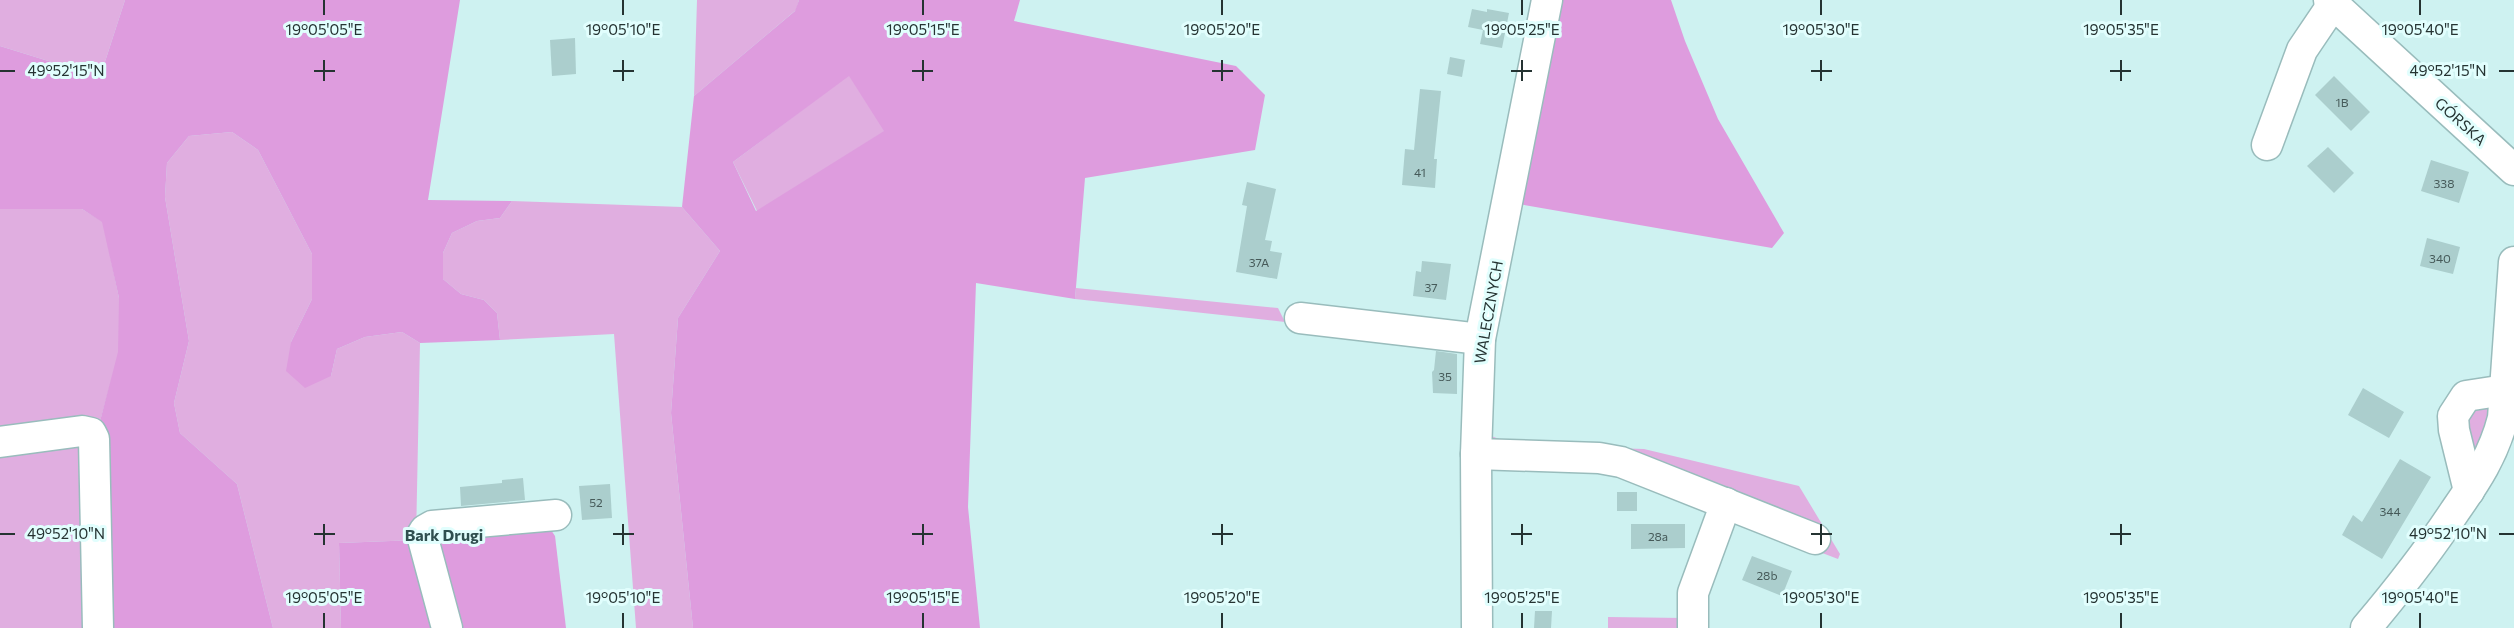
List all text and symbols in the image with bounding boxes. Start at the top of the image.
text: 19°05'05"E [286,20,363,38]
text: 19°05'10"E [586,20,660,38]
text: 19°05'15"E [886,20,960,38]
text: 19°05'20"E [1184,20,1260,38]
text: 19°05'25"E [1484,20,1560,38]
text: 19°05'30"E [1783,20,1859,38]
text: 19°05'35"E [2083,20,2159,38]
text: 19°05'40"E [2381,20,2459,38]
text: 49°52'15"N [27,61,105,79]
text: 49°52'15"N [2409,61,2487,79]
street label: GÓRSKA [2432,93,2491,149]
house number: 1B [2336,95,2349,109]
house number: 41 [1414,165,1426,179]
house number: 338 [2434,176,2454,190]
house number: 340 [2429,251,2451,265]
house number: 37A [1249,255,1269,269]
street label: WALECZNYCH [1470,259,1506,365]
house number: 37 [1424,280,1438,294]
house number: 35 [1438,369,1452,383]
house number: 52 [589,495,603,509]
house number: 344 [2379,504,2401,518]
text: 49°52'10"N [27,524,105,542]
text: 49°52'10"N [2409,524,2487,542]
district label: Bark Drugi [405,525,483,544]
house number: 28a [1648,529,1668,543]
house number: 28b [1756,568,1778,582]
text: 19°05'05"E [286,588,363,606]
text: 19°05'10"E [586,588,660,606]
text: 19°05'15"E [886,588,960,606]
text: 19°05'20"E [1184,588,1260,606]
text: 19°05'25"E [1484,588,1560,606]
text: 19°05'30"E [1783,588,1859,606]
text: 19°05'35"E [2083,588,2159,606]
text: 19°05'40"E [2381,588,2459,606]

